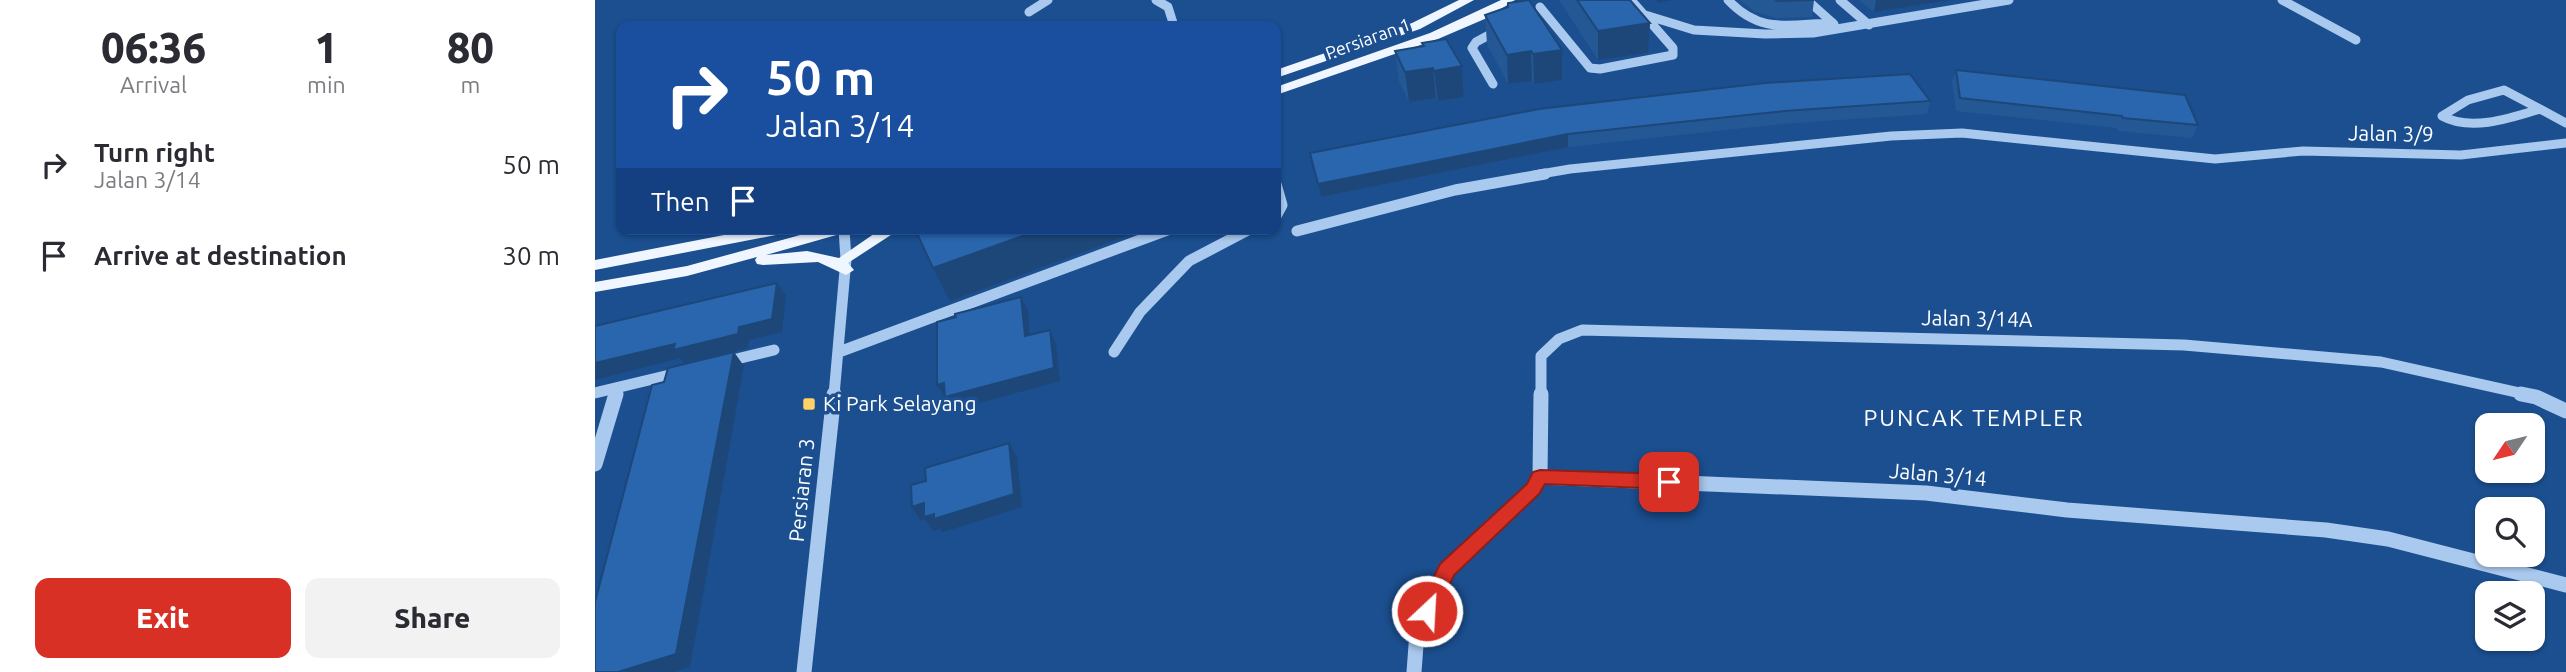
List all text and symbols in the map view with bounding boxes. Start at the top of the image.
street label: Persiaran 1 [1322,13,1413,63]
text: 06:36 [101,24,206,71]
text: 1 [315,24,338,71]
text: 80 [447,24,494,71]
icon: right [651,49,742,140]
text: 50 m [766,49,875,104]
text: Arrival [120,72,187,97]
text: min [307,72,346,97]
text: m [460,72,480,97]
text: Jalan 3/14 [766,107,915,143]
street label: Jalan 3/9 [2348,120,2434,146]
text: Turn right [94,138,215,167]
icon: right [35,146,73,184]
text: 50 m [502,150,560,179]
text: Jalan 3/14 [94,167,201,192]
icon: arrive [724,182,762,220]
text: Then [651,187,710,216]
icon: arrive [35,237,73,275]
text: Arrive at destination [94,241,347,270]
text: 30 m [502,241,560,270]
street label: Jalan 3/14A [1921,305,2033,331]
place label: Ki Park Selayang [823,391,977,415]
marker: Ki Park Selayang [801,396,817,412]
district label: PUNCAK TEMPLER [1863,405,2085,430]
north arrow [2475,413,2545,483]
map controls [2475,413,2545,651]
street label: Persiaran 3 [784,437,818,543]
pin [1639,452,1699,512]
street label: Jalan 3/14 [1888,458,1988,490]
icon: arrive [1650,463,1688,501]
button: search [2475,497,2545,567]
position arrow [1390,574,1464,648]
button: Exit [35,578,291,658]
button: Share [305,578,560,658]
button: layers [2475,581,2545,651]

